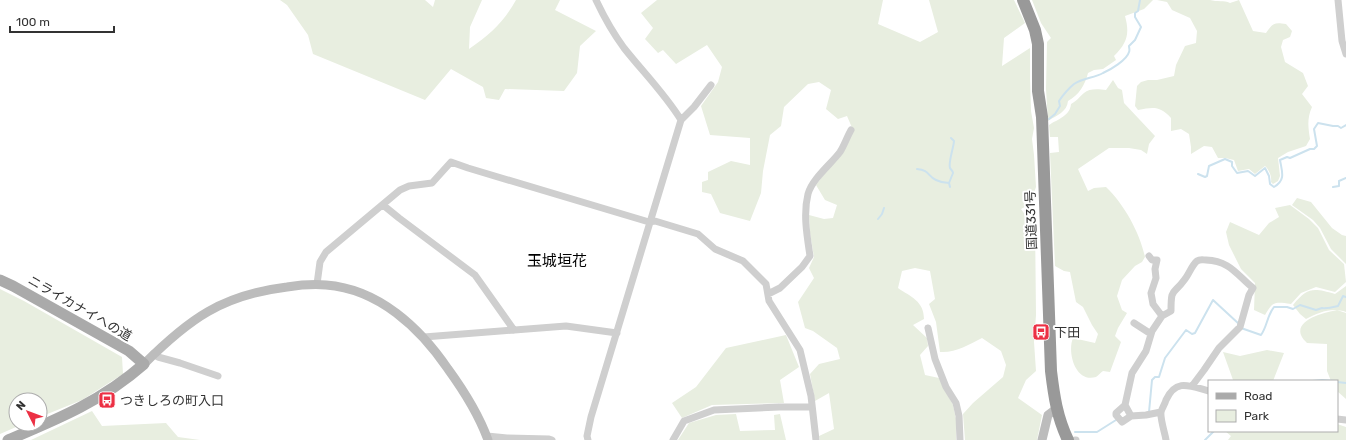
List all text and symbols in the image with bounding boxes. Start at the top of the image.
scale bar [10,8,114,34]
text: 100 m [16,15,50,29]
street label: 国道331号 [1022,190,1040,250]
district label: 玉城垣花 [527,252,587,270]
street label: ニライカナイへの道 [26,272,134,344]
bus stop icon: 下田 [1031,322,1051,342]
place label: 下田 [1054,325,1080,340]
legend [1208,380,1338,432]
text: Road [1244,389,1272,403]
bus stop icon: つきしろの町入口 [97,390,117,410]
north arrow [8,392,48,432]
place label: つきしろの町入口 [120,393,224,408]
text: N [13,398,28,413]
text: Park [1244,409,1270,423]

